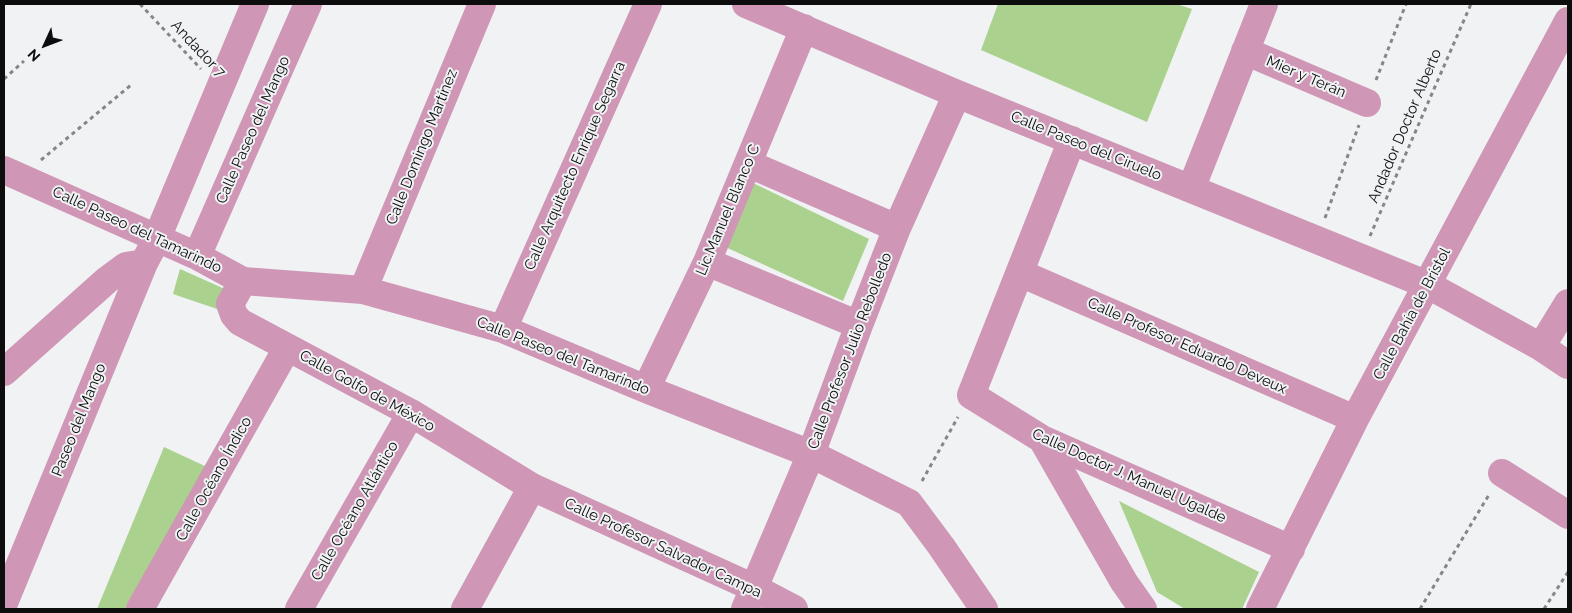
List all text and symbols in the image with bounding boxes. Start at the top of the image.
street label: Andador 7 [167,17,229,81]
north arrow [20,20,70,70]
text: N [25,46,44,65]
street label: Andador Doctor Alberto [1364,46,1446,206]
street label: Mier y Terán [1263,52,1349,102]
street label: Calle Paseo del Mango [212,53,294,207]
street label: Calle Arquitecto Enrique Segarra [521,59,629,273]
street label: Calle Domingo Martínez [382,67,462,227]
street label: Calle Paseo del Ciruelo [1008,107,1164,185]
street label: Lic.Manuel Blanco C [692,142,764,278]
street label: Calle Paseo del Tamarindo [49,183,225,277]
street label: Calle Bahía de Brístol [1370,245,1454,383]
street label: Calle Profesor Julio Rebolledo [804,250,896,452]
street label: Calle Profesor Eduardo Deveux [1085,294,1289,398]
street label: Calle Paseo del Tamarindo [474,313,652,399]
street label: Calle Golfo de México [296,346,438,436]
street label: Paseo del Mango [48,361,110,479]
street label: Calle Océano Índico [172,414,256,544]
street label: Calle Doctor J. Manuel Ugalde [1029,425,1229,527]
street label: Calle Océano Atlántico [308,438,402,584]
street label: Calle Profesor Salvador Campa [562,494,764,602]

